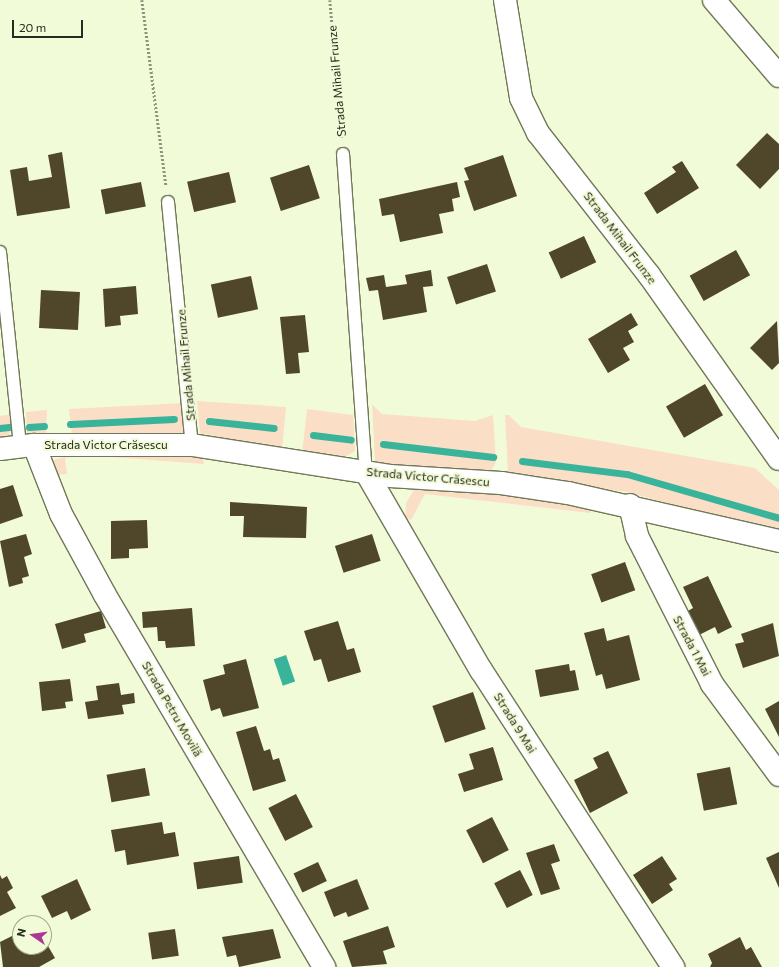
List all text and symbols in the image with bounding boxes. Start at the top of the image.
scale bar [14,12,85,38]
text: 20 m [19,20,46,34]
street label: Strada Mihail Frunze [325,25,349,137]
street label: Strada Mihail Frunze [581,189,659,287]
street label: Strada Mihail Frunze [174,309,198,421]
street label: Strada Victor Crăsescu [44,438,168,452]
street label: Strada Victor Crăsescu [366,464,490,490]
street label: Strada 1 Mai [670,613,714,679]
street label: Strada Petru Movilă [139,659,205,759]
street label: Strada 9 Mai [491,690,539,756]
north arrow [12,915,52,955]
text: N [14,927,28,938]

